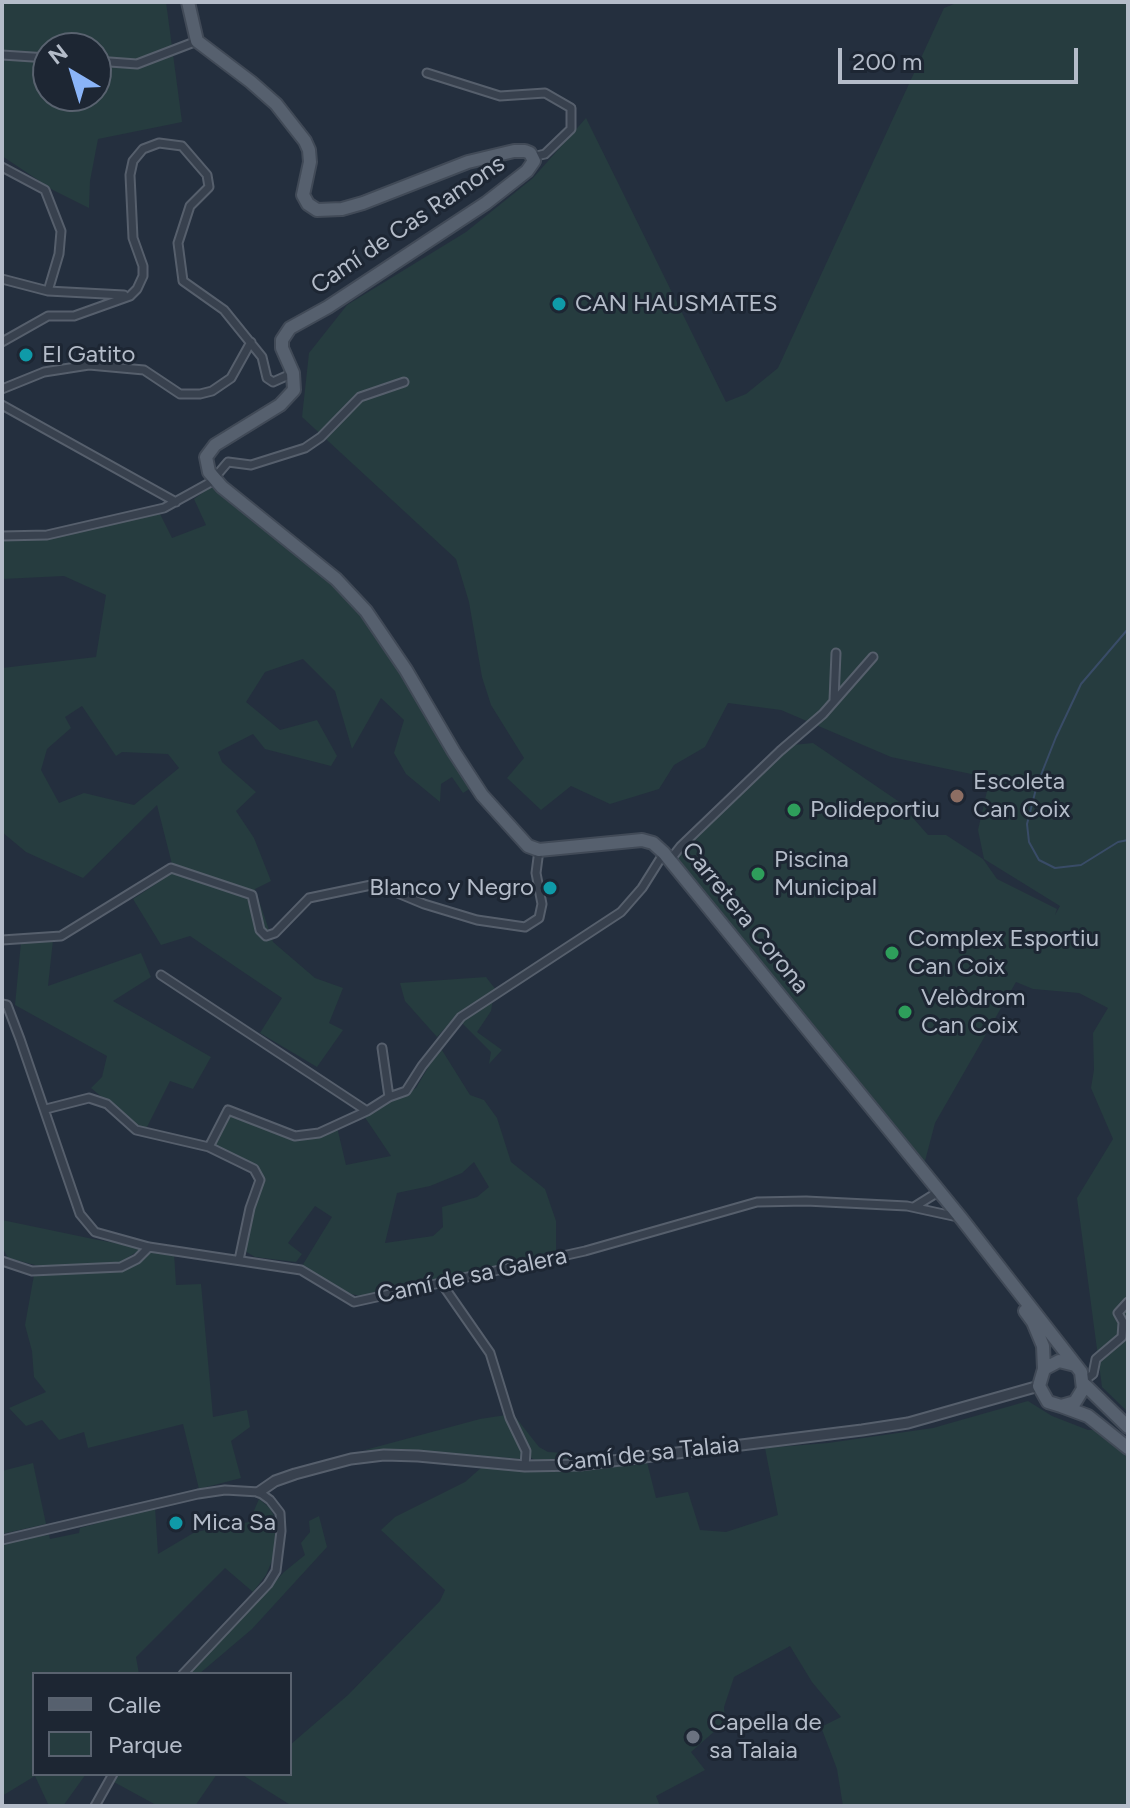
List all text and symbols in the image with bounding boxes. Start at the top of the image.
north arrow [32,32,112,112]
scale bar [842,32,1082,82]
text: N [43,38,73,70]
text: 200 m [852,47,923,76]
street label: Camí de Cas Ramons [306,149,510,301]
place label: CAN HAUSMATES [575,290,777,318]
marker: CAN HAUSMATES [550,295,568,313]
place label: El Gatito [42,341,135,369]
marker: El Gatito [17,346,35,364]
place label: Escoleta Can Coix [973,768,1070,824]
marker: Escoleta Can Coix [948,787,966,805]
place label: Polideportiu [810,796,940,824]
marker: Polideportiu [785,801,803,819]
street label: Carretera Corona [675,837,815,999]
place label: Piscina Municipal [774,846,877,902]
marker: Piscina Municipal [749,865,767,883]
place label: Blanco y Negro [369,874,534,902]
marker: Blanco y Negro [541,879,559,897]
place label: Complex Esportiu Can Coix [908,925,1099,981]
marker: Complex Esportiu Can Coix [883,944,901,962]
place label: Velòdrom Can Coix [921,984,1025,1040]
marker: Velòdrom Can Coix [896,1003,914,1021]
street label: Camí de sa Galera [375,1242,569,1310]
street label: Camí de sa Talaia [555,1430,741,1478]
place label: Mica Sa [192,1509,276,1537]
marker: Mica Sa [167,1514,185,1532]
legend [32,1672,292,1776]
text: Calle [108,1690,161,1719]
place label: Capella de sa Talaia [709,1709,822,1765]
marker: Capella de sa Talaia [684,1728,702,1746]
text: Parque [108,1730,182,1759]

